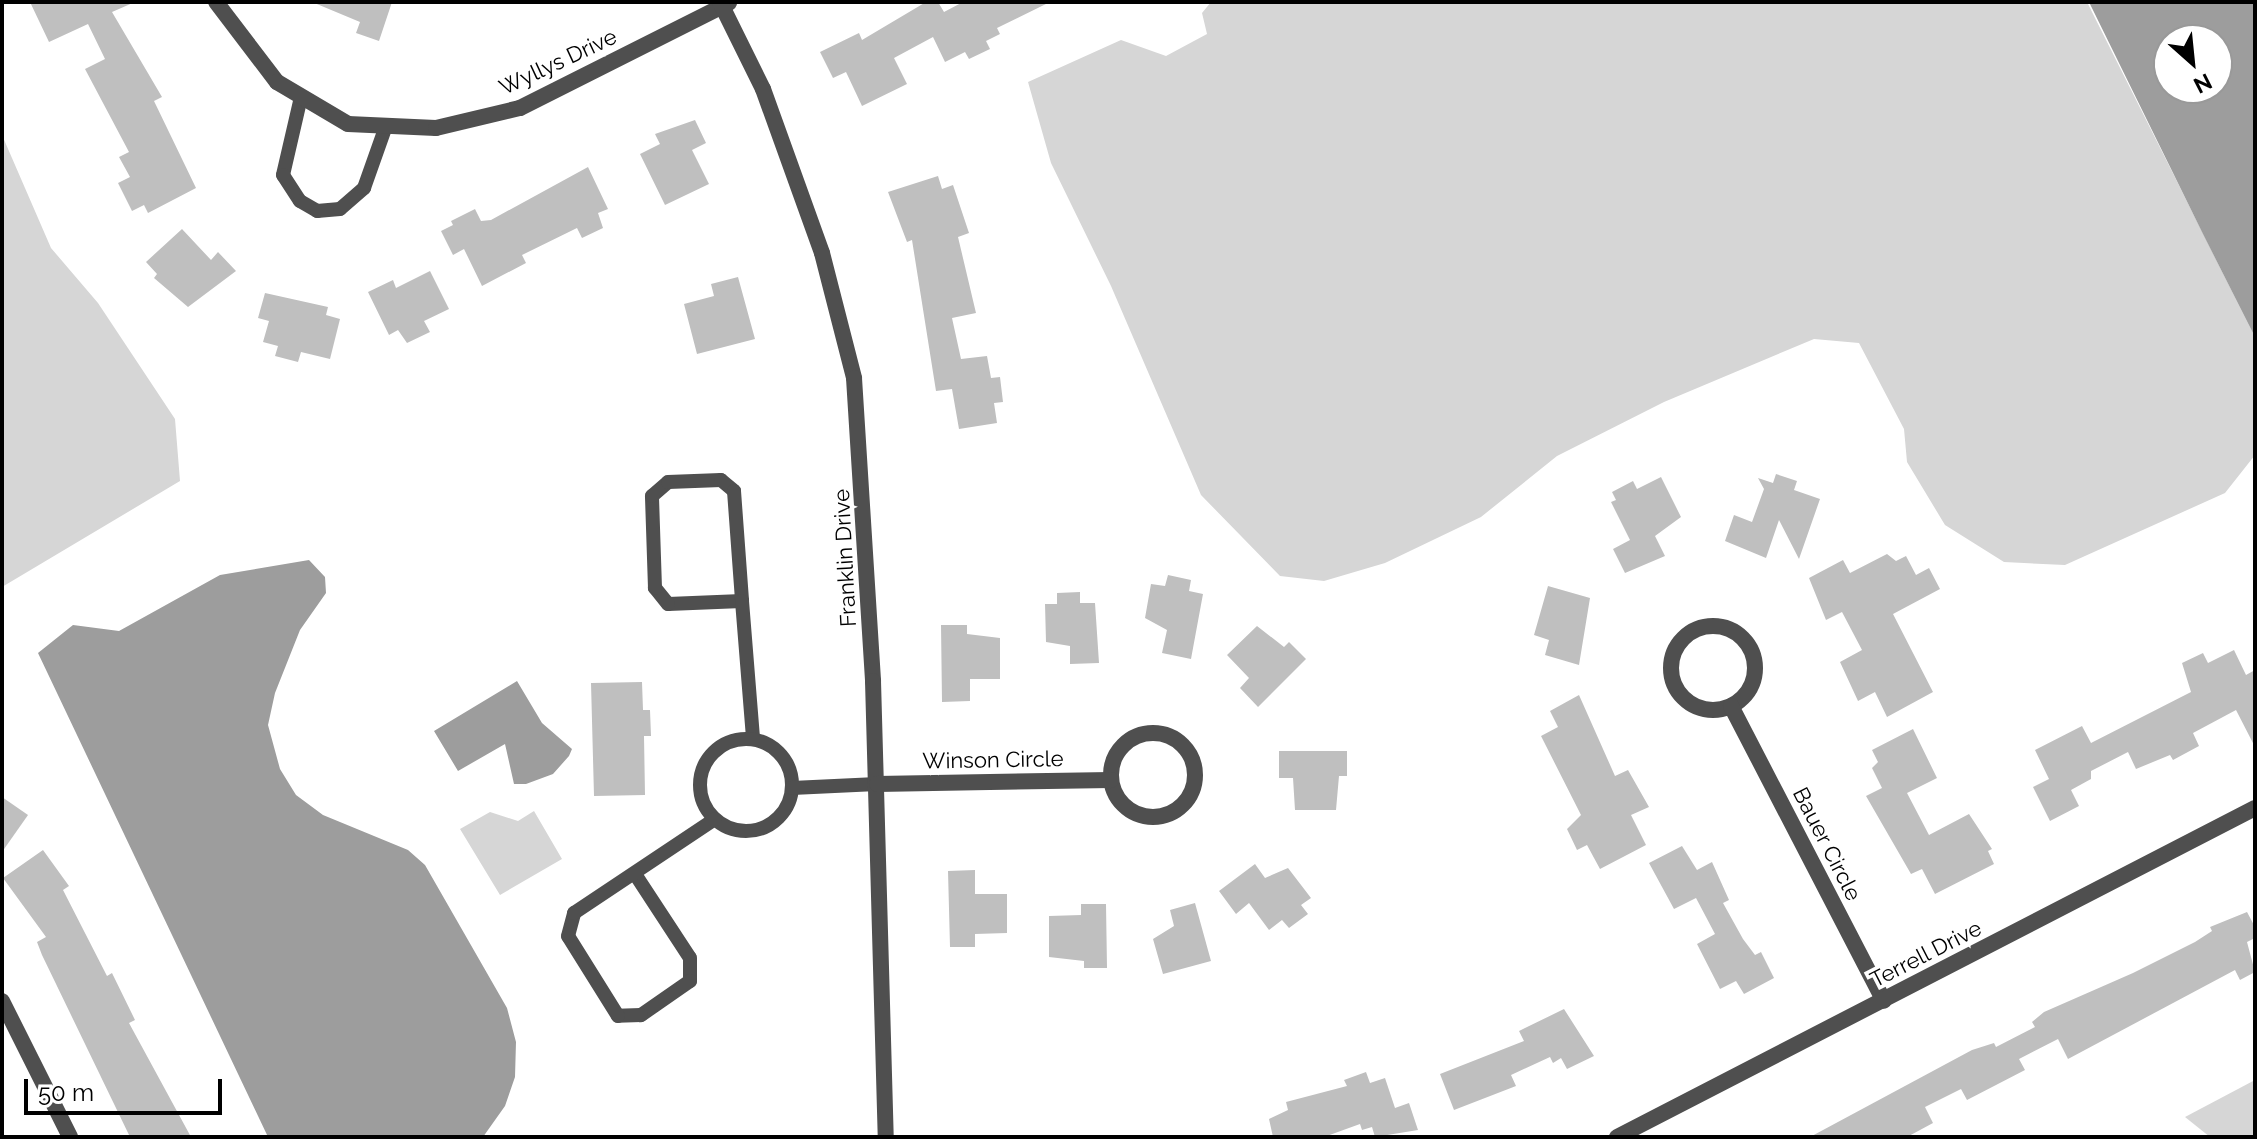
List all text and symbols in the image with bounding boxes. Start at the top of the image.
street label: Wyllys Drive [495,23,621,101]
north arrow [2153,24,2233,104]
text: N [2190,68,2216,99]
street label: Franklin Drive [828,488,862,628]
street label: Winson Circle [922,746,1064,774]
street label: Bauer Circle [1787,783,1867,905]
street label: Terrell Drive [1866,915,1986,993]
scale bar [28,1063,226,1113]
text: 50 m [38,1078,94,1107]

